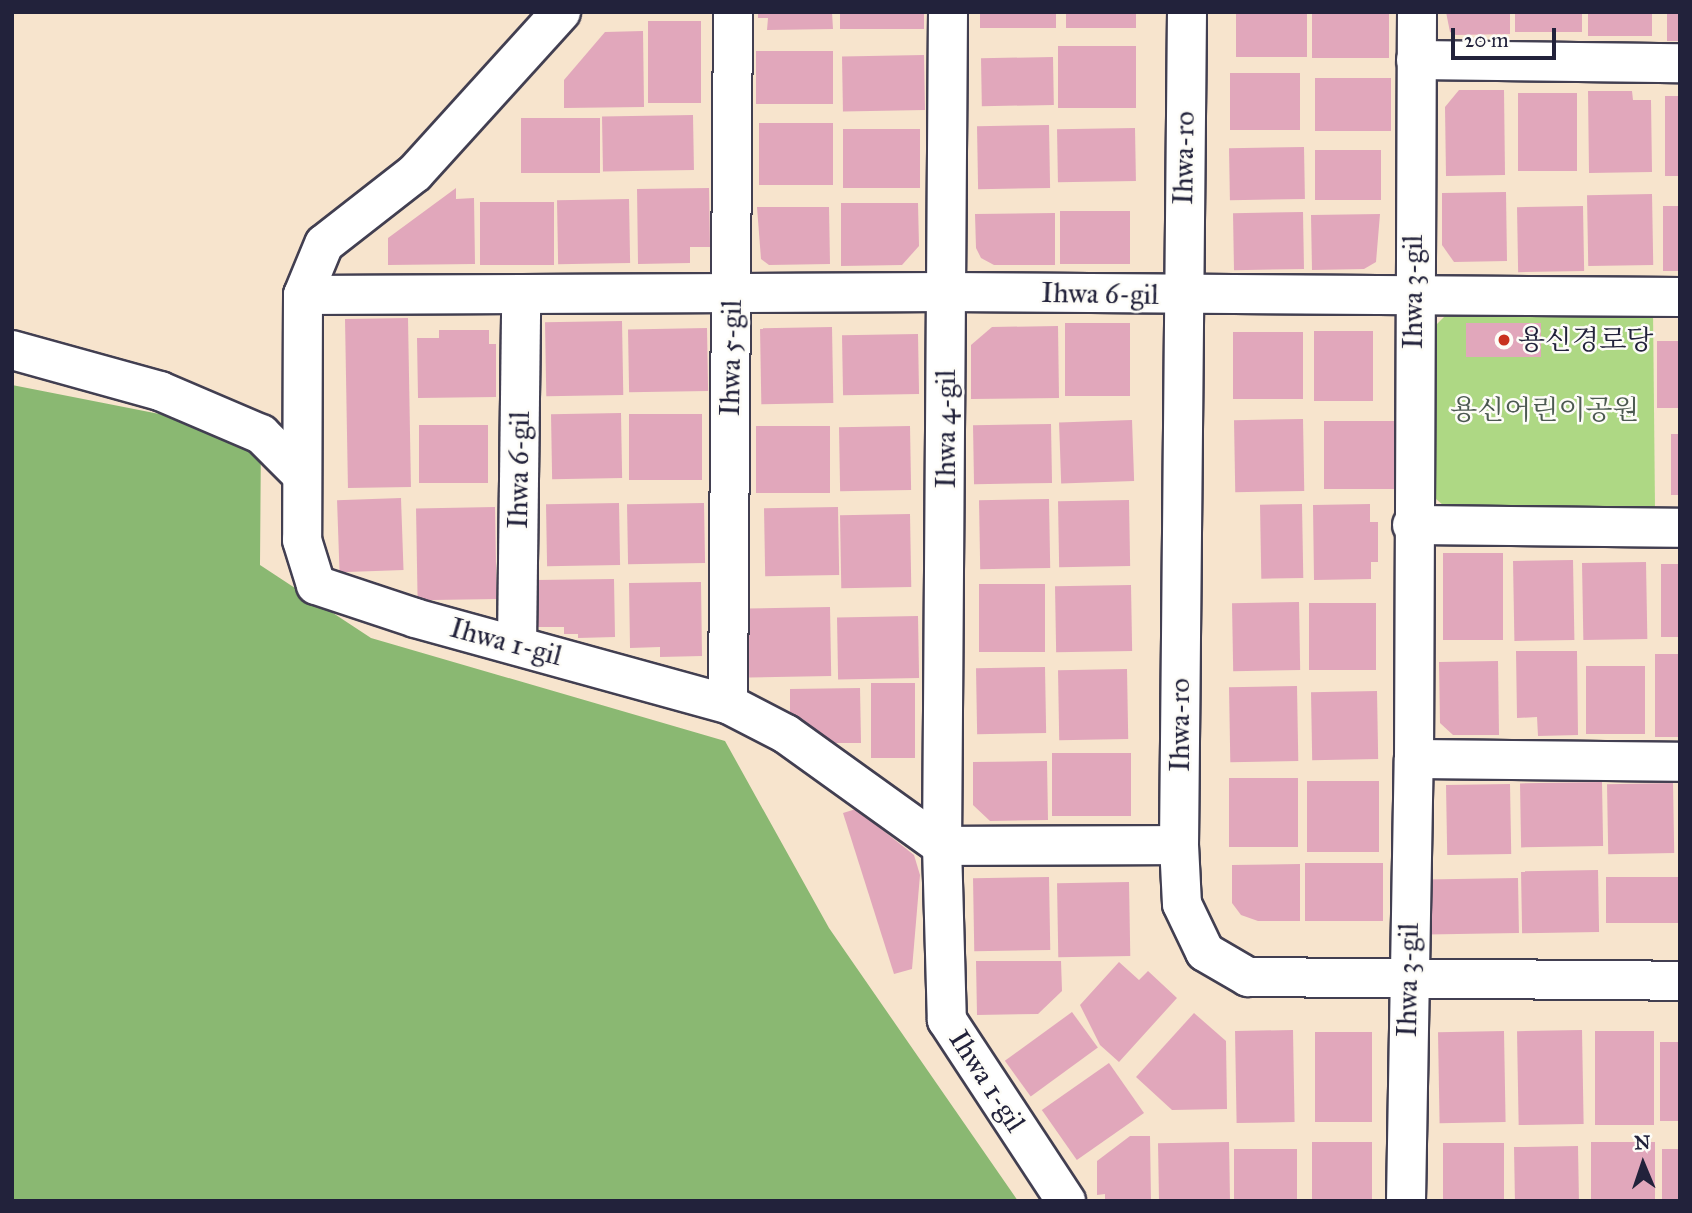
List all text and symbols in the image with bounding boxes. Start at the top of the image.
scale bar [1454,14,1559,58]
text: 20 m [1464,27,1509,53]
street label: Ihwa-ro [1166,111,1202,205]
street label: Ihwa 3-gil [1396,235,1430,349]
street label: Ihwa 6-gil [1041,276,1159,312]
street label: Ihwa 5-gil [713,300,749,416]
place label: 용신경로당 [1518,323,1653,357]
marker: 용신경로당 [1496,332,1512,348]
street label: Ihwa 4-gil [929,370,963,488]
park label: 용신어린이공원 [1450,393,1640,427]
street label: Ihwa 6-gil [501,411,537,529]
street label: Ihwa 1-gil [446,611,566,673]
street label: Ihwa-ro [1163,678,1197,772]
street label: Ihwa 3-gil [1390,923,1426,1037]
street label: Ihwa 1-gil [942,1024,1032,1138]
north arrow [1608,1129,1678,1199]
text: N [1634,1131,1651,1154]

